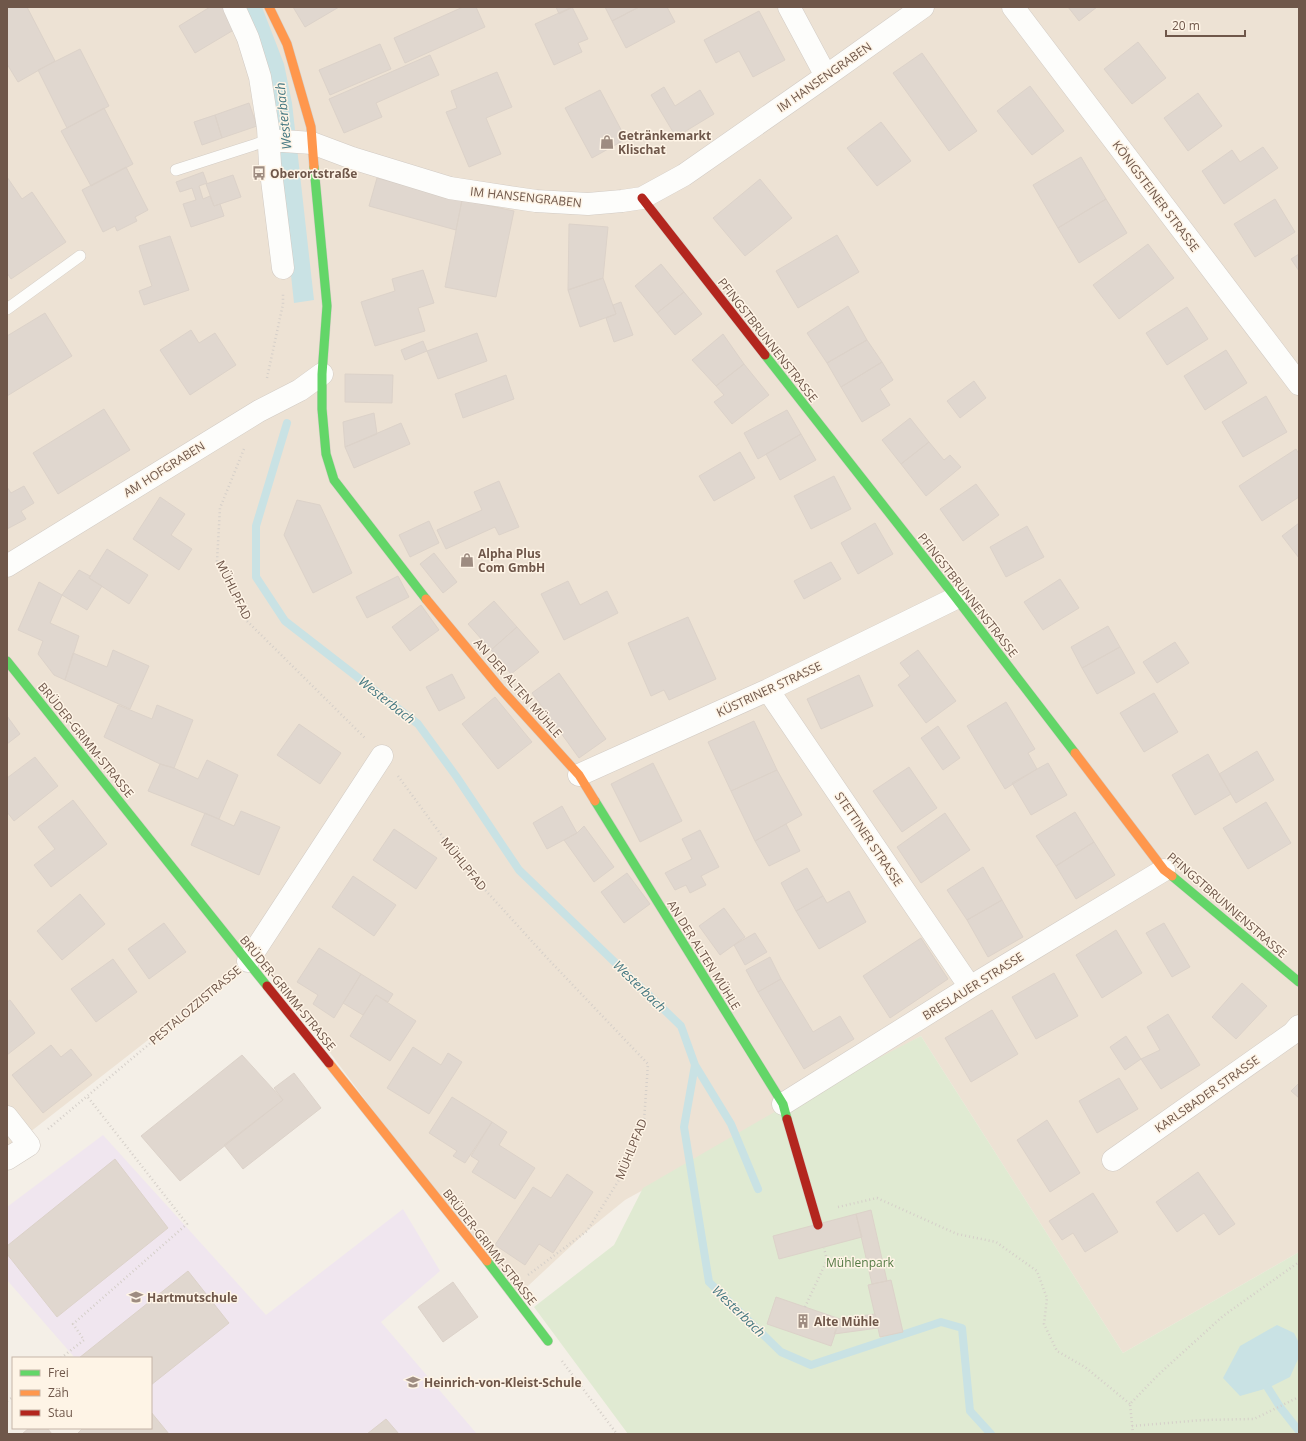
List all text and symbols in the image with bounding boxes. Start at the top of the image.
scale bar [1166,12,1245,38]
text: 20 m [1172,17,1200,34]
street label: IM HANSENGRABEN [773,38,875,116]
water label: Westerbach [271,82,295,150]
place label: Getränkemarkt Klischat [618,127,711,158]
shop icon: Getränkemarkt Klischat [599,134,615,150]
street label: KÖNIGSTEINER STRASSE [1109,137,1203,255]
bus stop icon: Oberortstraße [251,165,267,181]
place label: Oberortstraße [270,165,357,182]
street label: IM HANSENGRABEN [469,183,583,211]
street label: PFINGSTBRUNNENSTRASSE [714,274,822,406]
street label: AM HOFGRABEN [120,437,208,501]
street label: PFINGSTBRUNNENSTRASSE [914,529,1022,661]
place label: Alpha Plus Com GmbH [478,545,545,576]
shop icon: Alpha Plus Com GmbH [459,552,475,568]
street label: MÜHLPFAD [212,557,256,623]
street label: AN DER ALTEN MÜHLE [470,635,566,741]
street label: KÜSTRINER STRASSE [714,657,824,721]
water label: Westerbach [355,672,419,728]
street label: BRÜDER-GRIMM-STRASSE [34,679,138,801]
street label: STETTINER STRASSE [831,788,907,890]
street label: MÜHLPFAD [437,834,491,894]
street label: PFINGSTBRUNNENSTRASSE [1164,848,1290,962]
street label: AN DER ALTEN MÜHLE [663,897,745,1013]
street label: BRÜDER-GRIMM-STRASSE [236,932,340,1054]
street label: BRESLAUER STRASSE [919,948,1027,1024]
water label: Westerbach [610,956,670,1016]
street label: PESTALOZZISTRASSE [145,961,245,1049]
street label: KARLSBADER STRASSE [1151,1051,1263,1137]
street label: MÜHLPFAD [611,1116,651,1182]
street label: BRÜDER-GRIMM-STRASSE [439,1185,541,1309]
park label: Mühlenpark [826,1254,895,1271]
water label: Westerbach [709,1281,769,1341]
school or university icon: Hartmutschule [128,1289,144,1305]
place label: Hartmutschule [147,1289,238,1306]
building icon: Alte Mühle [795,1313,811,1329]
place label: Alte Mühle [814,1313,879,1330]
legend [12,1357,152,1429]
text: Frei [48,1364,69,1381]
school or university icon: Heinrich-von-Kleist-Schule [405,1374,421,1390]
place label: Heinrich-von-Kleist-Schule [424,1374,582,1391]
text: Zäh [48,1384,69,1401]
text: Stau [48,1404,73,1421]

